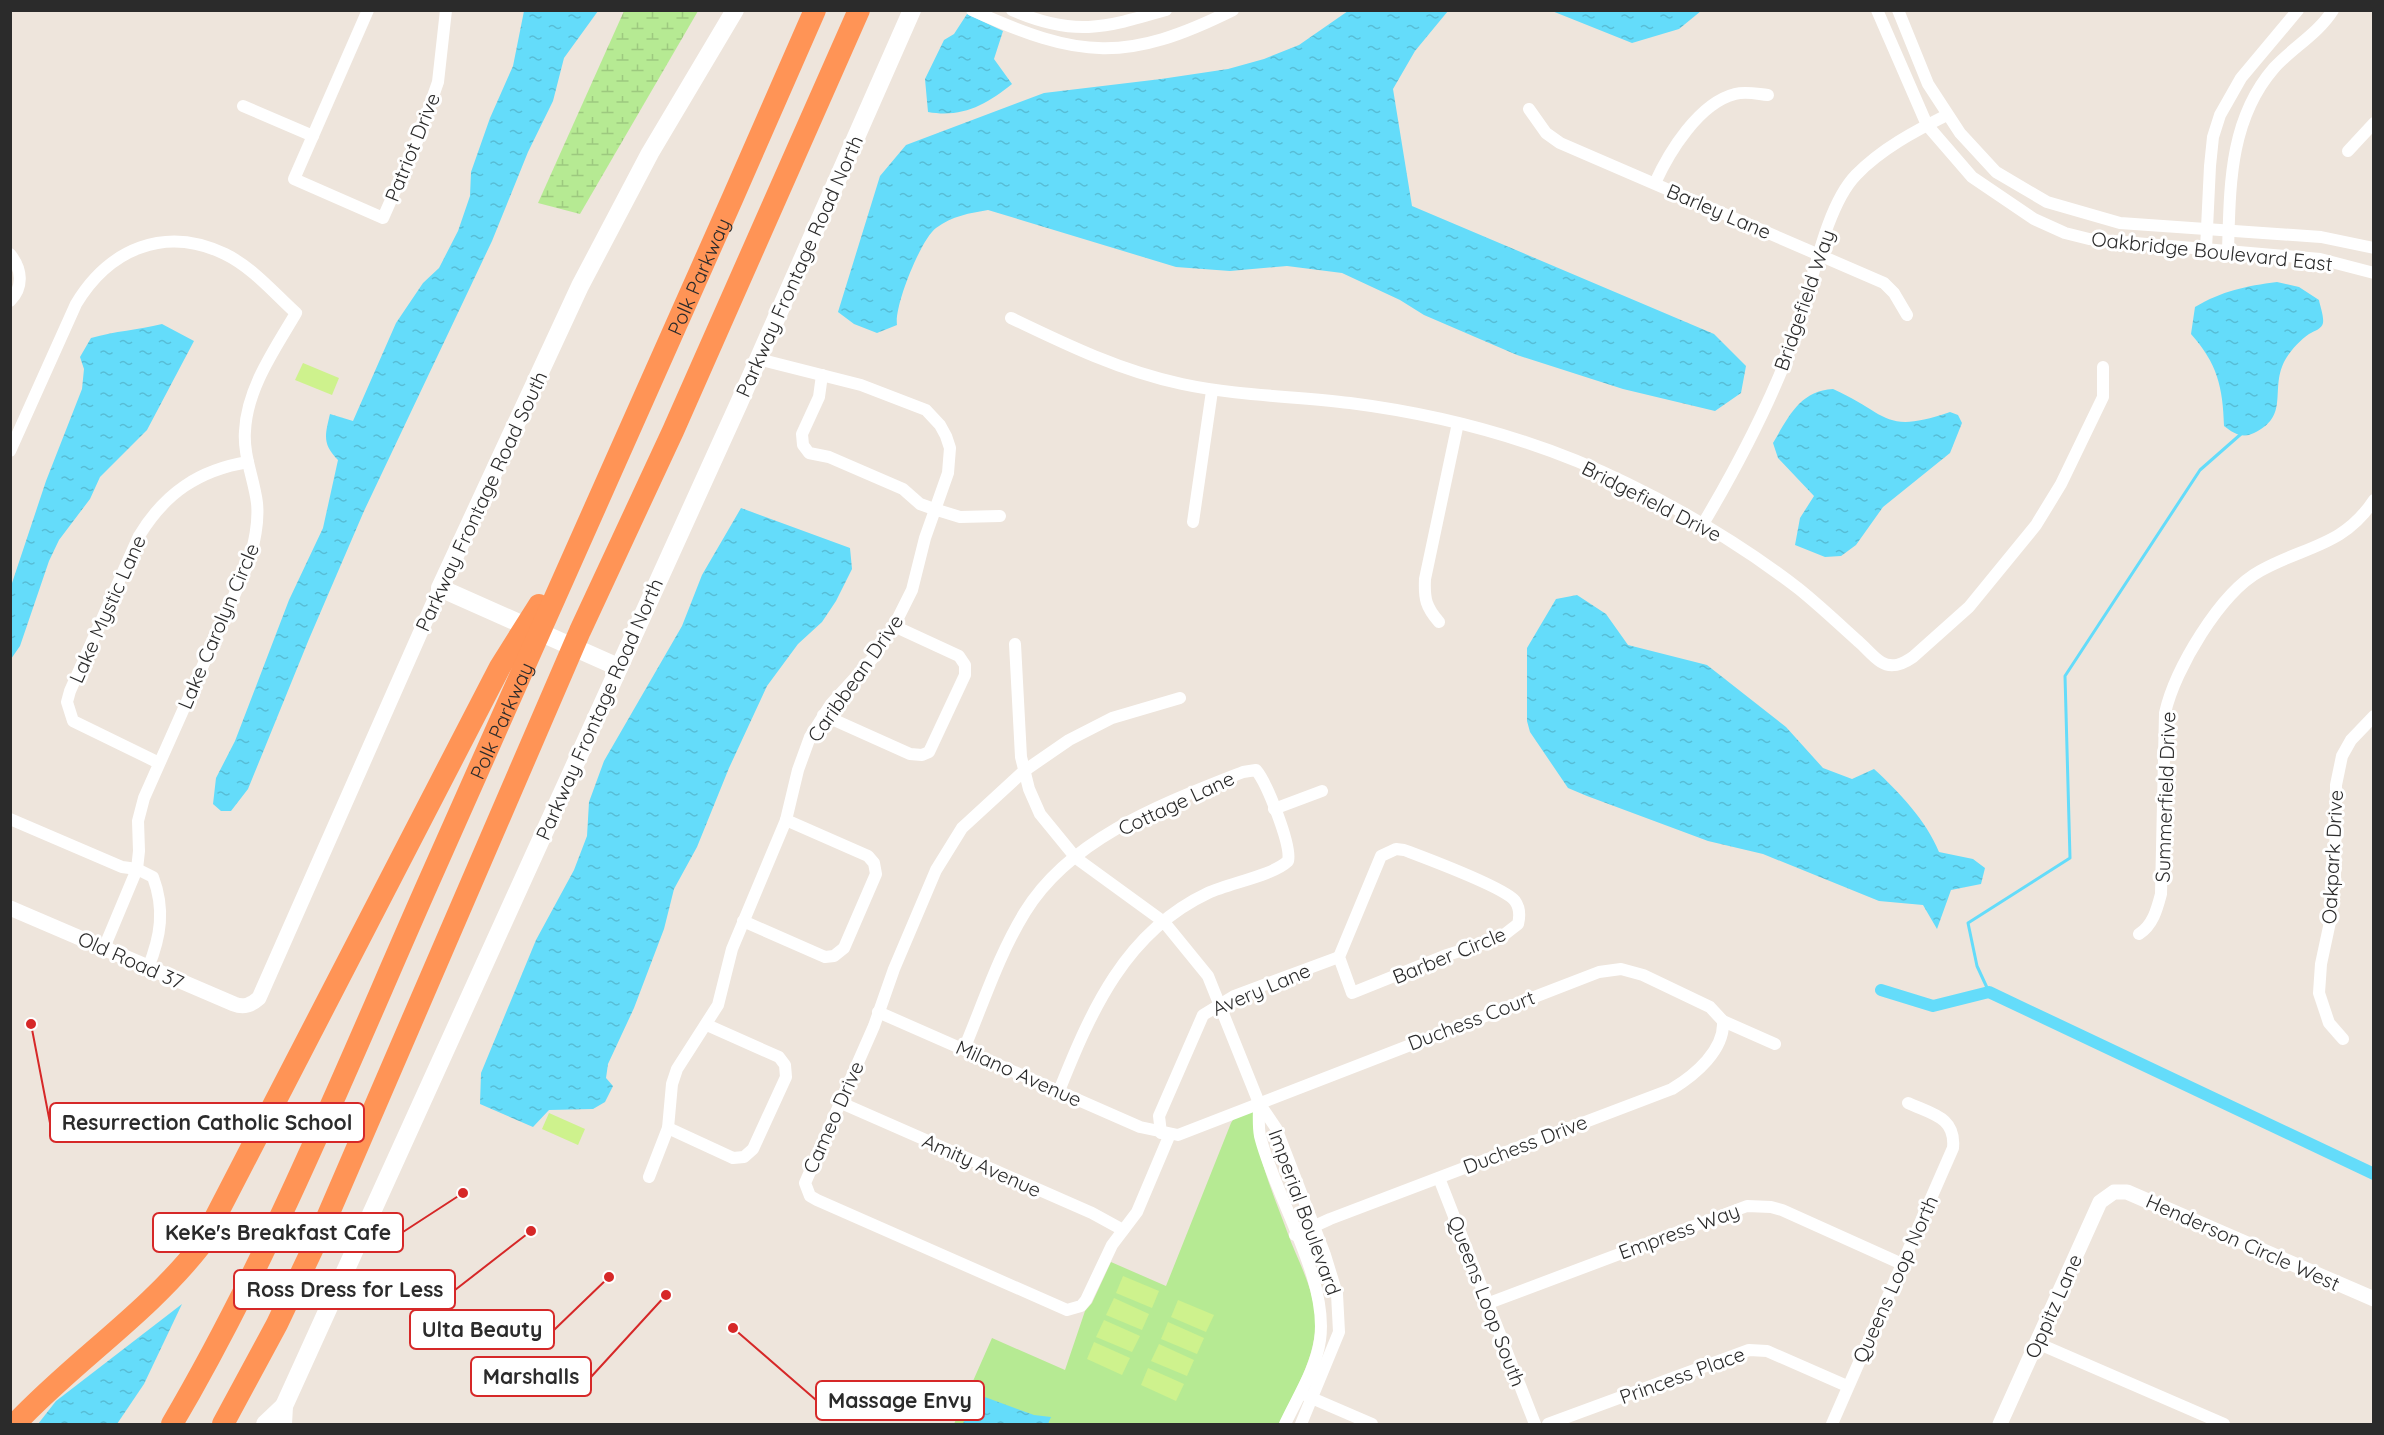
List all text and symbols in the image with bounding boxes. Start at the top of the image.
street label: Patriot Drive [379,89,445,205]
street label: Parkway Frontage Road North [730,131,868,401]
street label: Barley Lane [1663,178,1775,244]
street label: Polk Parkway [661,214,735,339]
street label: Bridgefield Way [1768,226,1840,374]
street label: Oakbridge Boulevard East [2090,226,2334,276]
street label: Parkway Frontage Road South [410,367,552,635]
street label: Bridgefield Drive [1578,455,1726,547]
street label: Lake Mystic Lane [63,531,151,687]
street label: Lake Carolyn Circle [172,539,264,713]
street label: Parkway Frontage Road North [530,574,668,844]
street label: Caribbean Drive [802,609,908,747]
street label: Polk Parkway [464,658,538,783]
street label: Summerfield Drive [2150,711,2180,883]
street label: Cottage Lane [1114,765,1238,841]
street label: Oakpark Drive [2316,789,2348,925]
street label: Barber Circle [1389,921,1509,989]
street label: Old Road 37 [74,926,188,994]
street label: Avery Lane [1208,957,1314,1021]
street label: Duchess Court [1404,984,1538,1056]
street label: Milano Avenue [952,1034,1086,1112]
street label: Cameo Drive [797,1057,869,1177]
callout: Resurrection Catholic School [50,1103,364,1142]
text: Resurrection Catholic School [62,1109,352,1135]
street label: Duchess Drive [1459,1109,1591,1179]
street label: Imperial Boulevard [1263,1126,1347,1298]
street label: Amity Avenue [919,1128,1045,1202]
street label: Henderson Circle West [2142,1188,2344,1296]
street label: Queens Loop North [1847,1191,1943,1367]
street label: Empress Way [1615,1198,1743,1264]
street label: Queens Loop South [1443,1212,1531,1390]
callout: KeKe's Breakfast Cafe [153,1213,403,1252]
text: KeKe's Breakfast Cafe [165,1219,391,1245]
street label: Oppitz Lane [2019,1250,2087,1362]
callout: Ross Dress for Less [234,1270,455,1309]
text: Ross Dress for Less [247,1276,443,1302]
callout: Ulta Beauty [410,1310,554,1349]
text: Ulta Beauty [422,1316,542,1342]
street label: Princess Place [1616,1341,1748,1409]
callout: Marshalls [471,1357,591,1396]
text: Marshalls [483,1363,579,1389]
callout: Massage Envy [816,1381,984,1420]
text: Massage Envy [828,1387,972,1413]

